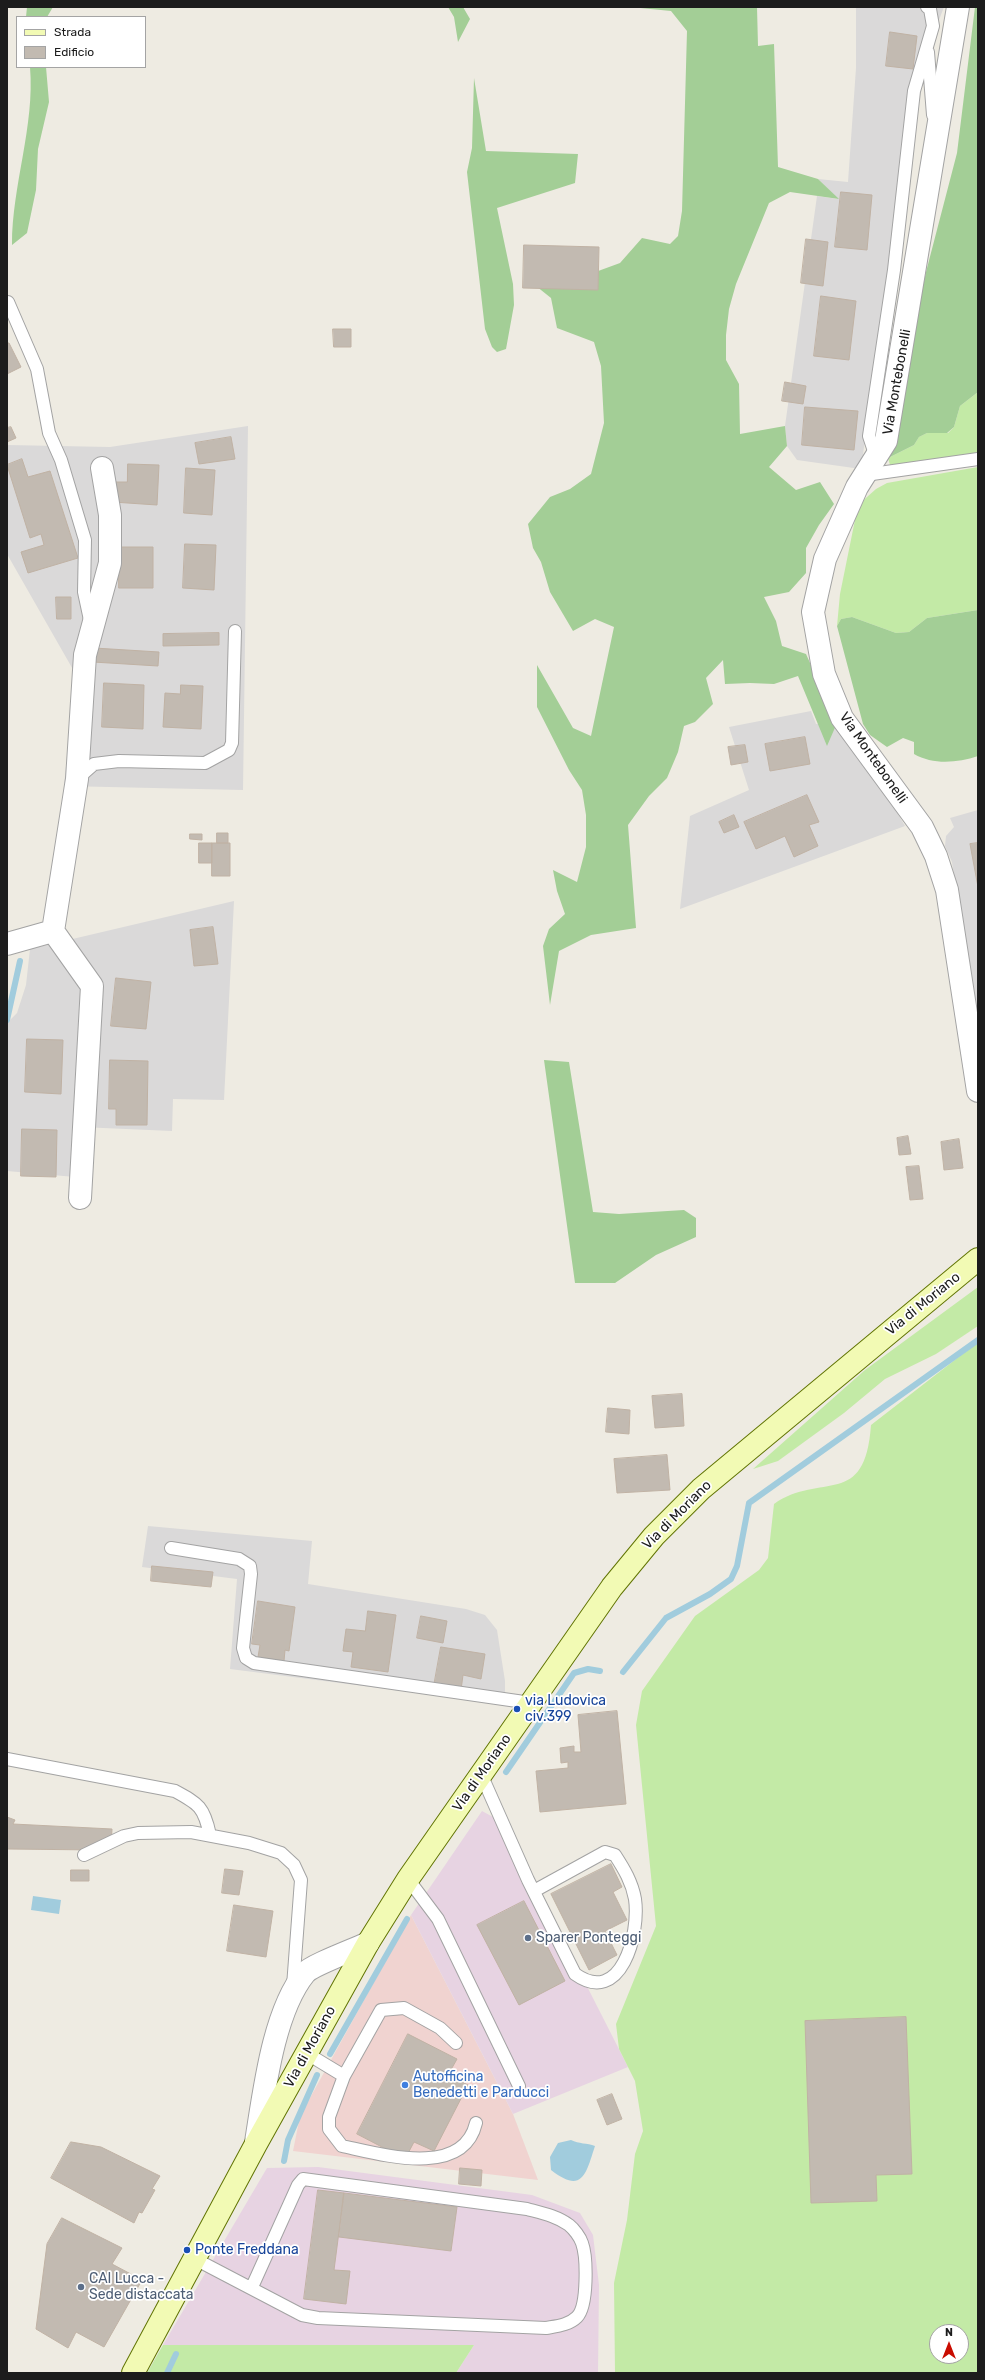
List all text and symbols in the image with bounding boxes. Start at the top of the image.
legend [16,16,146,68]
text: Strada [54,25,91,39]
text: Edificio [54,45,94,59]
street label: Via Montebonelli [879,328,915,436]
street label: Via Montebonelli [835,709,911,807]
street label: Via di Moriano [882,1269,964,1339]
street label: Via di Moriano [639,1477,715,1553]
place label: via Ludovica civ.399 [525,1693,606,1726]
marker: via Ludovica civ.399 [512,1704,522,1714]
street label: Via di Moriano [449,1731,515,1815]
place label: Sparer Ponteggi [536,1930,641,1946]
marker: Sparer Ponteggi [523,1933,533,1943]
street label: Via di Moriano [281,2003,339,2091]
place label: Autofficina Benedetti e Parducci [413,2069,549,2102]
marker: Autofficina Benedetti e Parducci [400,2080,410,2090]
place label: Ponte Freddana [195,2242,299,2258]
marker: Ponte Freddana [182,2245,192,2255]
place label: CAI Lucca - Sede distaccata [89,2271,194,2304]
marker: CAI Lucca - Sede distaccata [76,2282,86,2292]
north arrow [929,2324,969,2364]
text: N [945,2326,953,2339]

